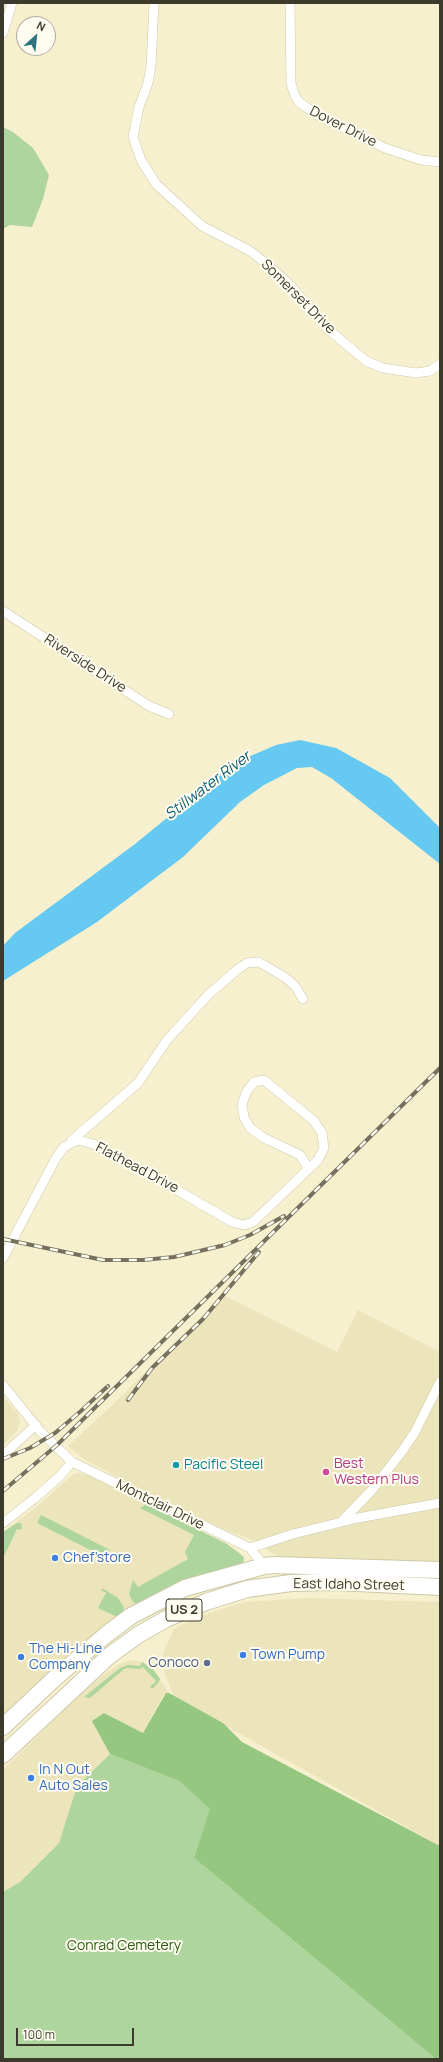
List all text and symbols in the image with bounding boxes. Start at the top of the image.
north arrow [16,16,56,56]
text: N [34,17,48,34]
street label: Dover Drive [307,103,379,151]
street label: Somerset Drive [257,256,339,338]
street label: Riverside Drive [41,631,129,697]
water label: Stillwater River [162,748,254,824]
street label: Flathead Drive [93,1139,181,1197]
place label: Best Western Plus [334,1456,419,1488]
place label: Pacific Steel [184,1457,263,1473]
marker: Pacific Steel [171,1460,181,1470]
marker: Best Western Plus [321,1467,331,1477]
street label: Montclair Drive [113,1476,207,1534]
place label: Chef'store [63,1550,131,1566]
marker: Chef'store [50,1553,60,1563]
street label: East Idaho Street [293,1576,405,1594]
road number: US 2 [166,1599,202,1621]
place label: The Hi-Line Company [29,1641,102,1674]
place label: Town Pump [251,1647,325,1663]
marker: Town Pump [238,1650,248,1660]
marker: The Hi-Line Company [16,1652,26,1662]
place label: Conoco [148,1655,199,1671]
marker: Conoco [202,1658,212,1668]
place label: In N Out Auto Sales [39,1762,108,1794]
marker: In N Out Auto Sales [26,1773,36,1783]
park label: Conrad Cemetery [67,1938,181,1954]
scale bar [18,2020,136,2046]
text: 100 m [23,2026,55,2043]

